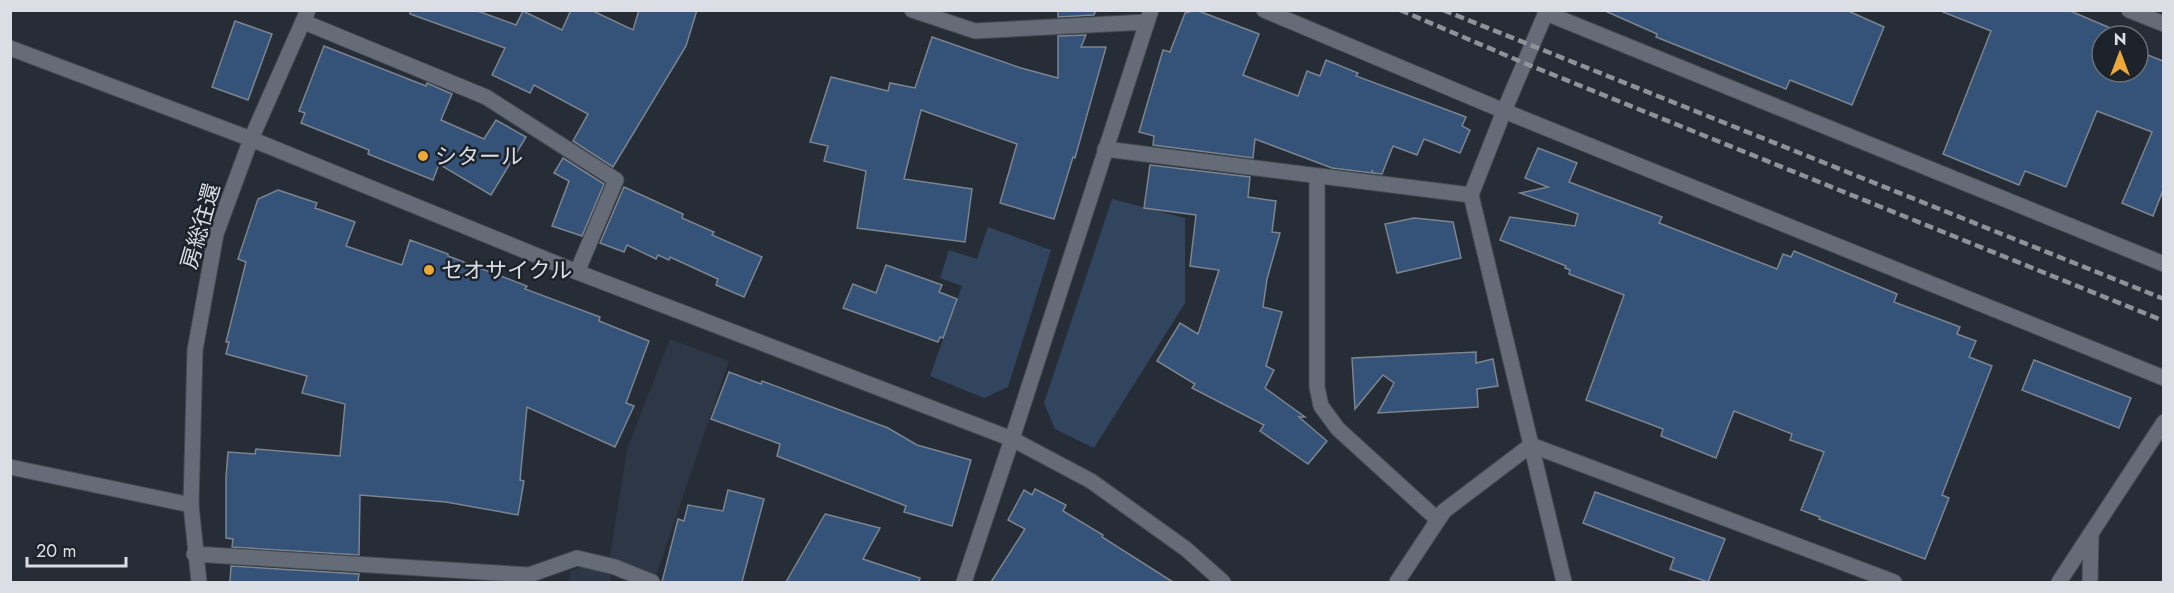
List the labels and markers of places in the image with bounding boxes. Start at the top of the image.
place label: シタール [435,140,523,172]
marker: シタール [416,149,430,163]
place label: セオサイクル [441,254,572,286]
marker: セオサイクル [422,263,436,277]

